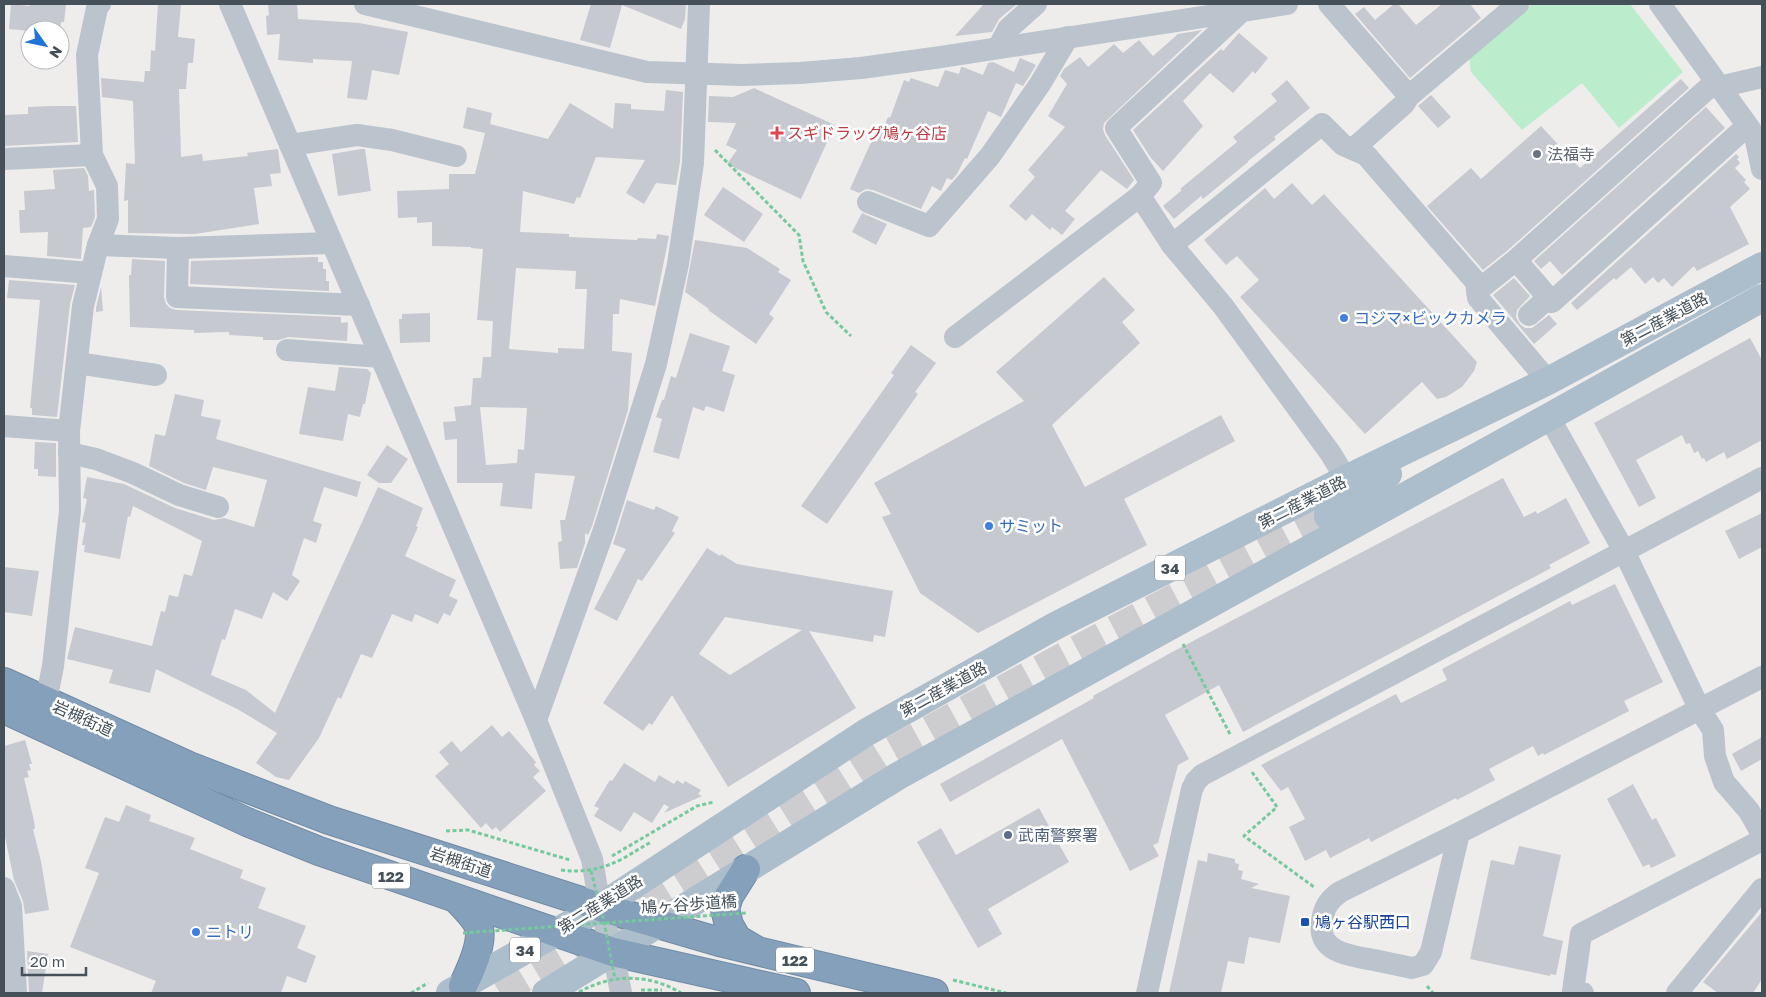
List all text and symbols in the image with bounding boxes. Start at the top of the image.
north arrow [20,20,70,70]
text: N [46,43,66,61]
place label: スギドラッグ鳩ヶ谷店 [787,123,947,143]
marker: スギドラッグ鳩ヶ谷店 [771,127,783,139]
place label: 法福寺 [1547,144,1595,164]
marker: 法福寺 [1531,148,1543,160]
street label: 第二産業道路 [1617,288,1711,350]
place label: コジマ×ビックカメラ [1354,308,1507,328]
marker: コジマ×ビックカメラ [1338,312,1350,324]
street label: 第二産業道路 [1255,471,1349,533]
place label: サミット [999,516,1063,536]
marker: サミット [983,520,995,532]
road number: 34 [1155,556,1185,580]
street label: 第二産業道路 [896,657,990,721]
street label: 岩槻街道 [50,696,116,740]
place label: 武南警察署 [1018,825,1098,845]
marker: 武南警察署 [1002,829,1014,841]
street label: 岩槻街道 [427,843,495,881]
road number: 122 [372,864,410,888]
street label: 第二産業道路 [554,870,646,938]
street label: 鳩ヶ谷歩道橋 [640,891,738,917]
place label: 鳩ヶ谷駅西口 [1315,912,1411,932]
marker: 鳩ヶ谷駅西口 [1299,916,1311,928]
place label: ニトリ [206,922,254,942]
marker: ニトリ [190,926,202,938]
road number: 34 [510,938,540,962]
scale bar [22,944,86,976]
road number: 122 [776,948,814,972]
text: 20 m [30,952,65,970]

